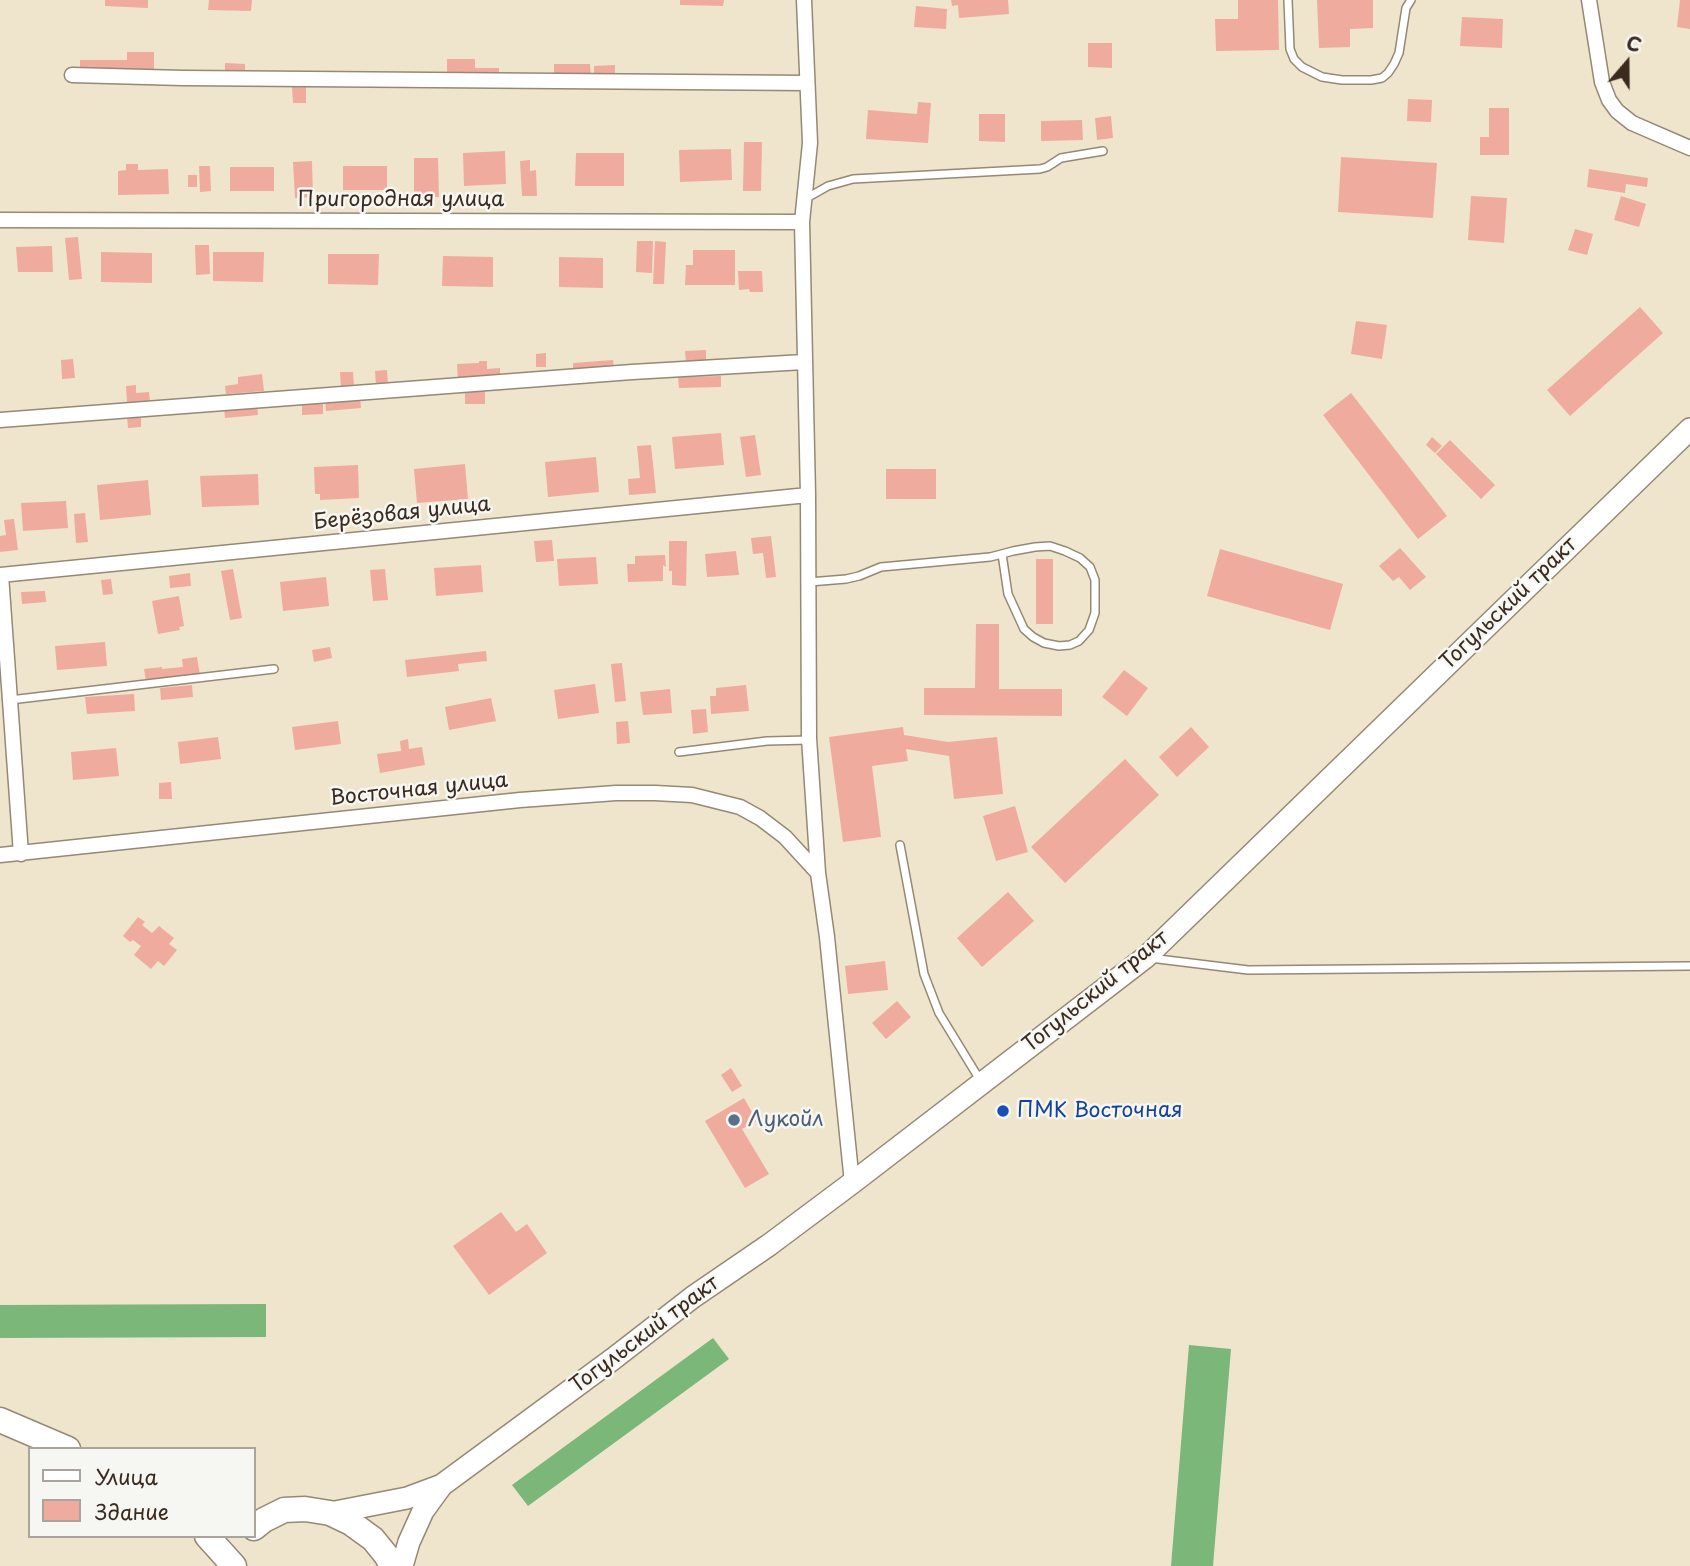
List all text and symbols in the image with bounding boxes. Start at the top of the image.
north arrow [1592,28,1662,98]
text: С [1623,28,1646,59]
street label: Пригородная улица [298,187,504,213]
street label: Берёзовая улица [313,492,491,536]
street label: Тогульский тракт [1436,532,1582,676]
street label: Восточная улица [329,768,509,812]
street label: Тогульский тракт [1018,926,1174,1058]
place label: ПМК Восточная [1017,1098,1183,1124]
marker: ПМК Восточная [995,1103,1011,1119]
place label: Лукойл [748,1107,824,1133]
marker: Лукойл [726,1112,742,1128]
street label: Тогульский тракт [566,1271,724,1399]
legend [28,1447,256,1538]
text: Улица [95,1460,158,1492]
text: Здание [95,1495,169,1527]

